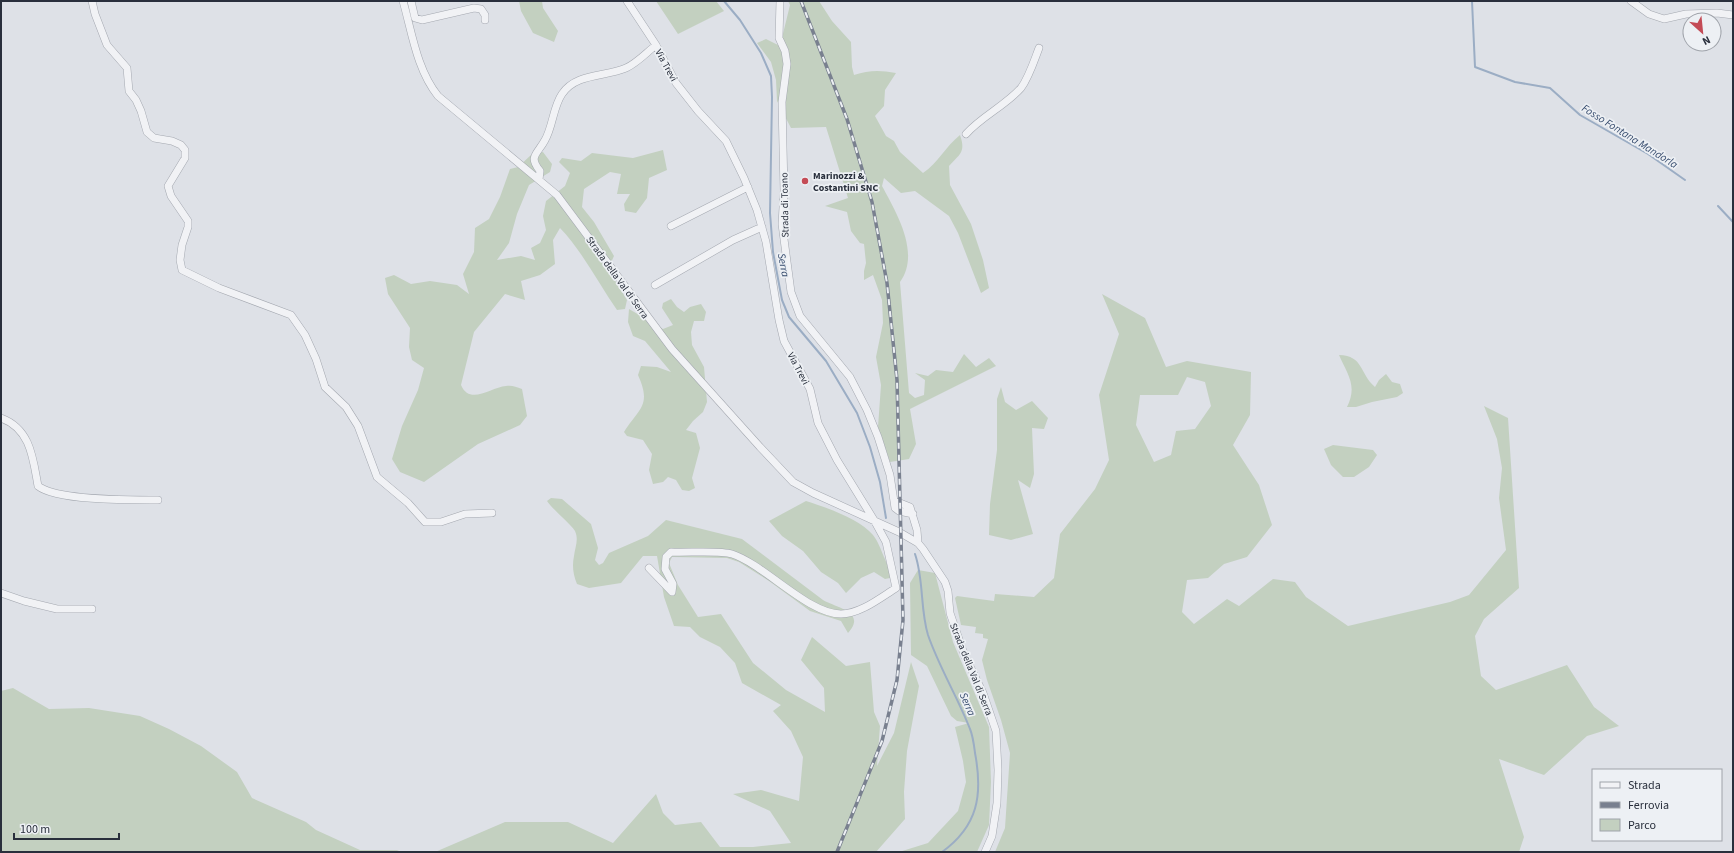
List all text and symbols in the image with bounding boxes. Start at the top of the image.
north arrow [1682,12,1722,52]
text: N [1700,32,1713,49]
street label: Via Trevi [652,47,681,84]
water label: Fosso Fontana Mandorla [1579,101,1681,172]
place label: Marinozzi & Costantini SNC [813,169,878,195]
street label: Strada di Toano [777,172,793,238]
marker: Marinozzi & Costantini SNC [800,176,810,186]
street label: Strada della Val di Serra [583,234,652,322]
water label: Serra [774,252,793,278]
street label: Via Trevi [784,350,813,387]
street label: Strada della Val di Serra [948,621,996,717]
water label: Serra [957,690,979,718]
legend [1592,769,1722,841]
text: Strada [1628,777,1661,794]
text: Ferrovia [1628,797,1669,814]
scale bar [14,815,119,841]
text: Parco [1628,817,1656,834]
text: 100 m [20,821,50,838]

